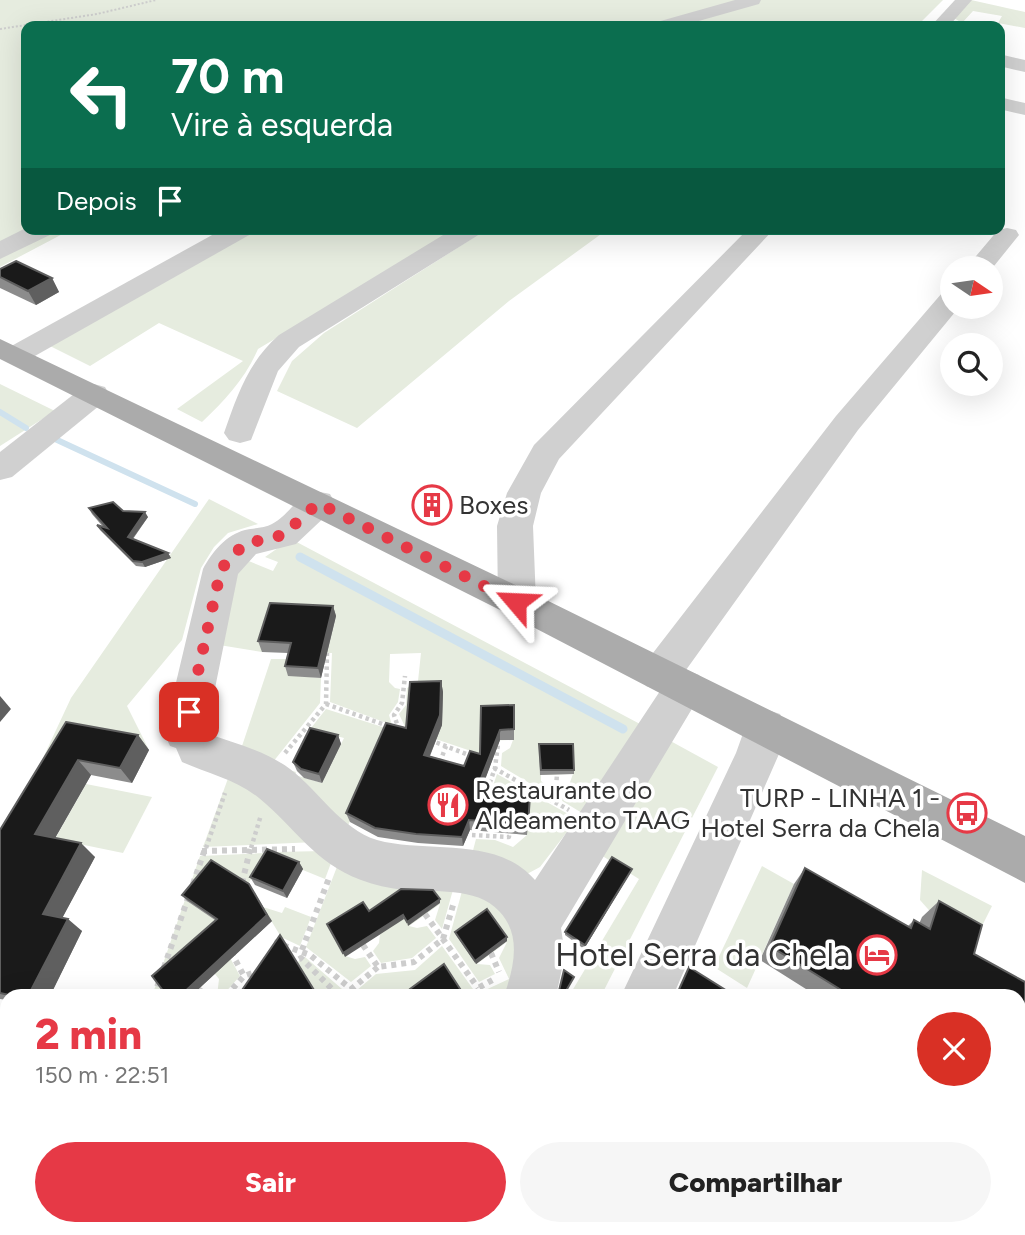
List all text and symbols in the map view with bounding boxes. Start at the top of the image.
text: 70 m [171,46,284,105]
icon: left [56,49,147,140]
text: Vire à esquerda [171,106,393,144]
icon: arrive [151,182,189,220]
text: Depois [56,185,137,217]
north arrow [940,256,1003,318]
map controls [940,256,1003,396]
button: search [940,333,1003,396]
building icon: Boxes [411,484,453,526]
place label: Boxes [459,489,528,521]
position arrow [479,565,553,639]
pin [159,682,219,742]
icon: arrive [170,693,208,731]
place label: Restaurante do Aldeamento TAAG [475,774,690,836]
place label: TURP - LINHA 1 - Hotel Serra da Chela [701,782,940,844]
restaurant icon: Restaurante do Aldeamento TAAG [427,784,469,826]
bus stop icon: TURP - LINHA 1 - Hotel Serra da Chela [946,792,988,834]
hotel icon: Hotel Serra da Chela [856,934,898,976]
place label: Hotel Serra da Chela [555,936,850,974]
text: 2 min [35,1009,142,1060]
button: close [917,1012,991,1086]
text: 150 m · 22:51 [35,1061,169,1089]
button: Sair [35,1142,506,1222]
button: Compartilhar [520,1142,991,1222]

